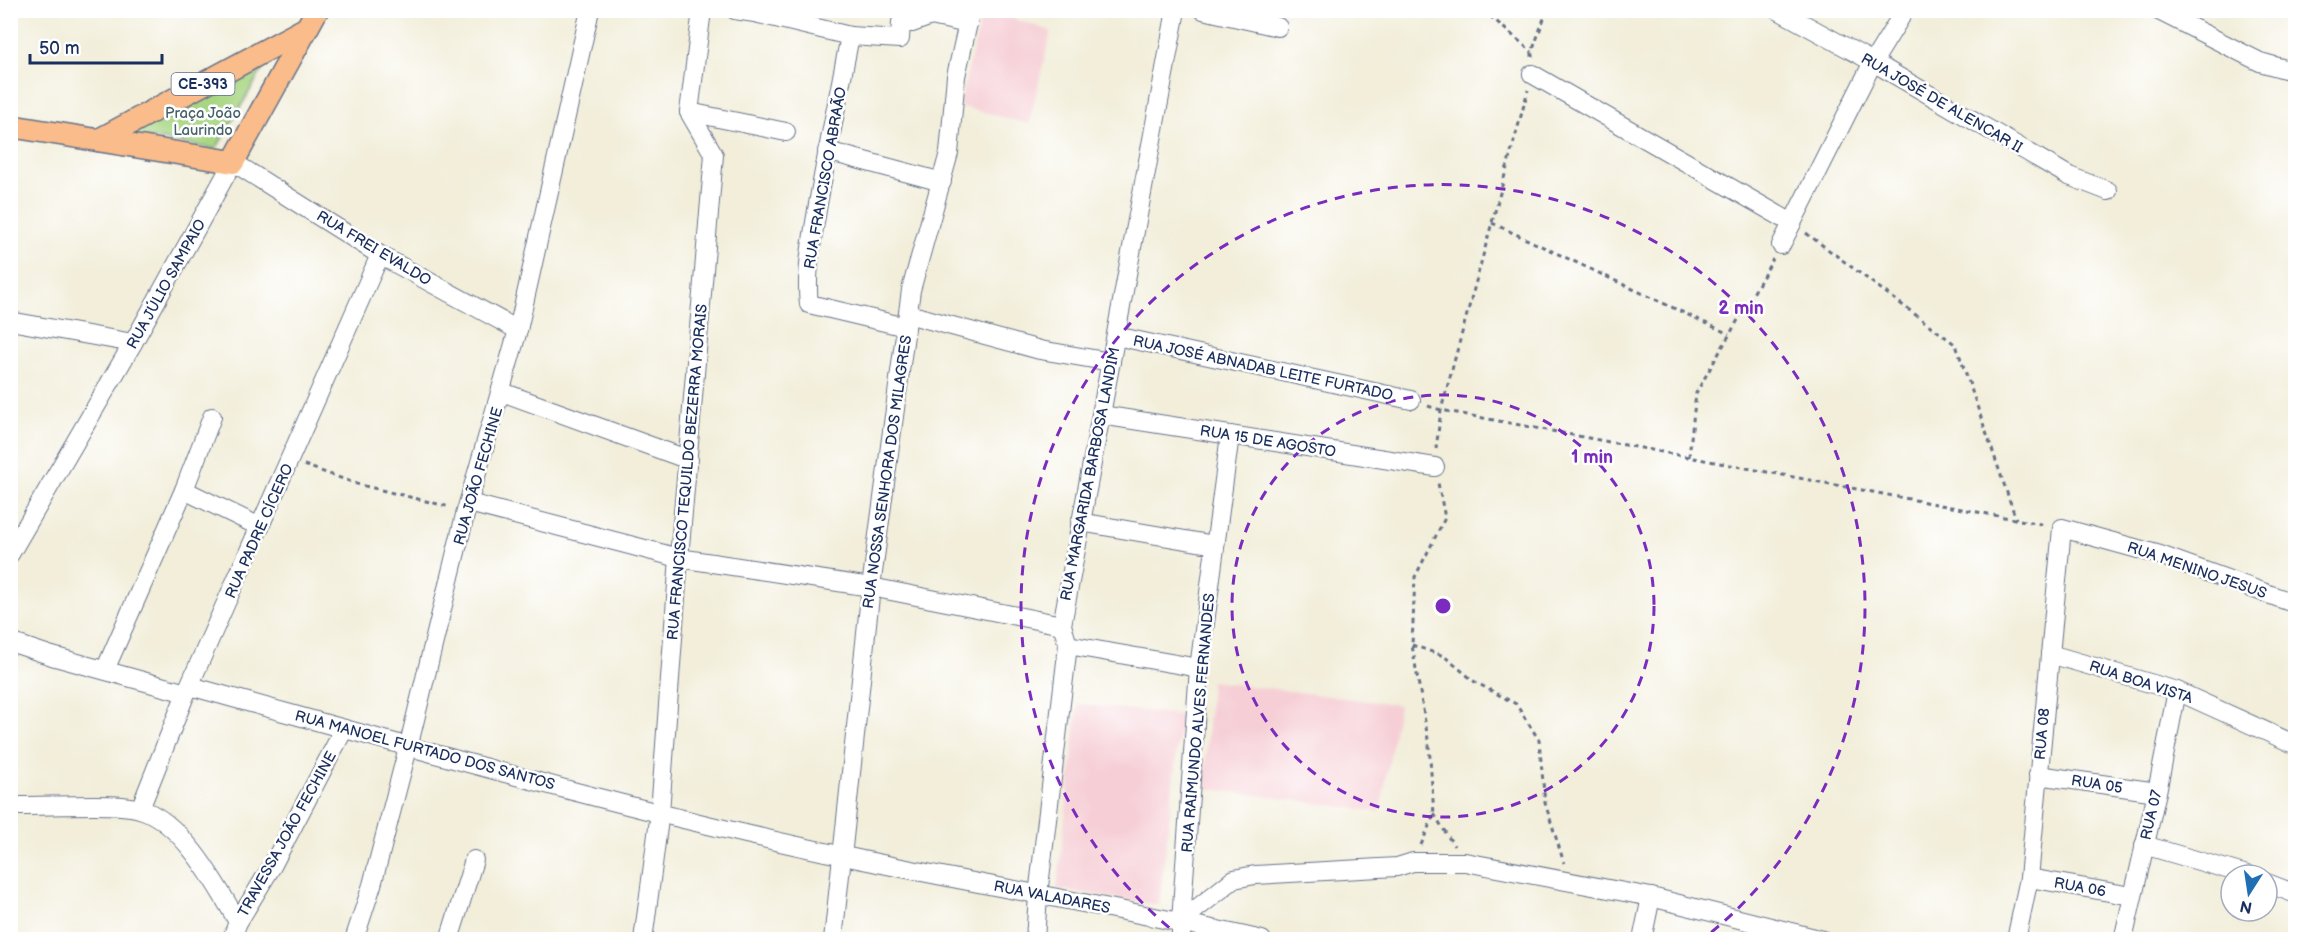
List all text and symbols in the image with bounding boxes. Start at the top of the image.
scale bar [30,27,162,65]
text: 50 m [39,38,80,59]
street label: RUA JOSÉ DE ALENCAR II [1858,49,2026,158]
road number: CE-393 [172,73,234,95]
street label: RUA FRANCISCO ABRAÃO [800,86,851,271]
park label: Praça João Laurindo [165,104,241,140]
street label: RUA FREI EVALDO [313,207,435,290]
street label: RUA JÚLIO SAMPAIO [123,216,210,353]
text: 2 min [1718,298,1764,319]
street label: RUA FRANCISCO TEQUILDO BEZERRA MORAIS [663,303,712,641]
street label: RUA JOSÉ ABNADAB LEITE FURTADO [1131,332,1395,405]
street label: RUA NOSSA SENHORA DOS MILAGRES [859,334,916,610]
street label: RUA MARGARIDA BARBOSA LANDIM [1057,346,1124,603]
street label: RUA JOÃO FECHINE [450,405,507,547]
street label: RUA 15 DE AGOSTO [1199,421,1337,462]
text: 1 min [1571,447,1613,468]
street label: RUA PADRE CÍCERO [221,461,298,602]
street label: RUA MENINO JESUS [2125,538,2269,603]
street label: RUA RAIMUNDO ALVES FERNANDES [1178,593,1219,854]
centre of rings [1433,596,1453,616]
street label: RUA BOA VISTA [2087,657,2196,708]
street label: RUA MANOEL FURTADO DOS SANTOS [293,707,557,794]
street label: RUA 08 [2031,707,2054,761]
street label: TRAVESSA JOÃO FECHINE [234,748,341,920]
street label: RUA 05 [2070,771,2124,798]
street label: RUA 07 [2137,788,2167,842]
north arrow [2219,863,2279,923]
street label: RUA 06 [2052,874,2107,901]
street label: RUA VALADARES [992,877,1112,918]
text: N [2238,896,2254,917]

